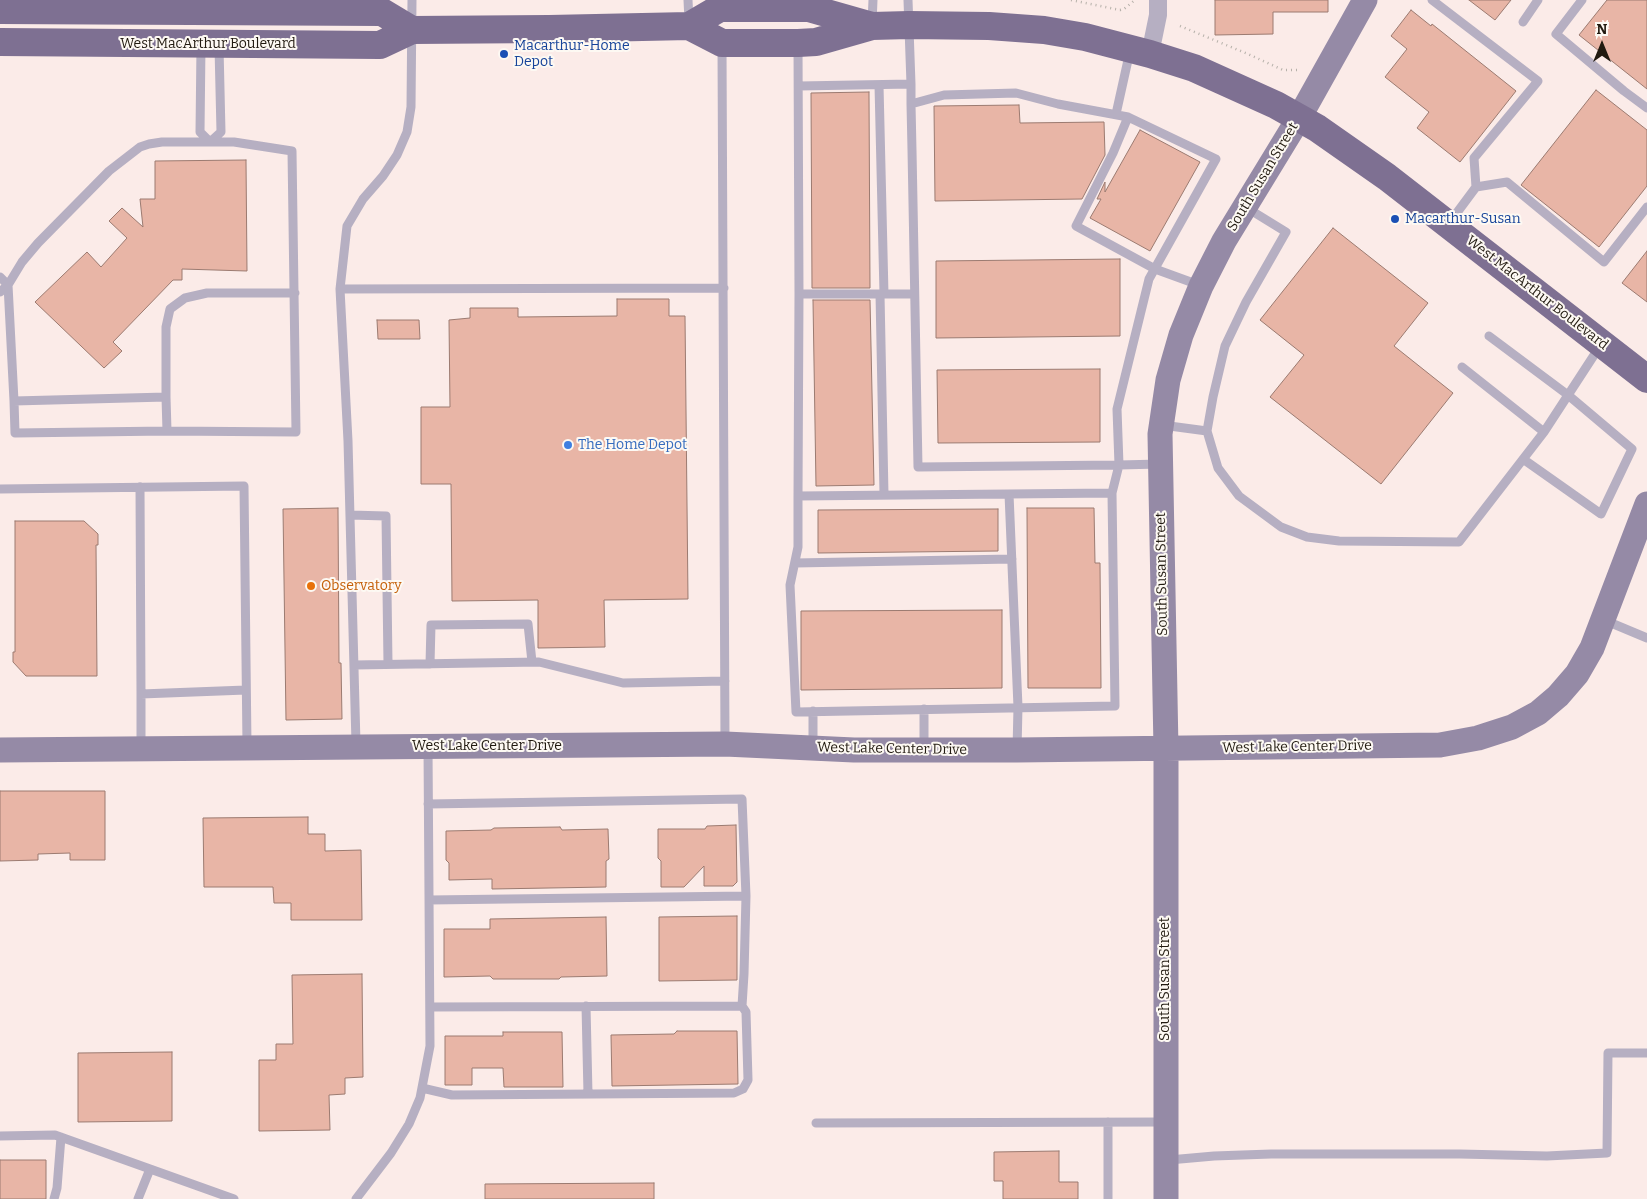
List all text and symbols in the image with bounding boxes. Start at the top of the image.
north arrow [1577,20,1627,70]
text: N [1597,21,1607,38]
street label: West MacArthur Boulevard [120,36,296,52]
place label: Macarthur-Home Depot [514,38,630,70]
marker: Macarthur-Home Depot [498,48,510,60]
street label: South Susan Street [1224,120,1302,234]
place label: Macarthur-Susan [1405,211,1521,227]
marker: Macarthur-Susan [1389,213,1401,225]
street label: West MacArthur Boulevard [1463,232,1611,354]
place label: The Home Depot [578,437,687,453]
marker: The Home Depot [562,439,574,451]
street label: South Susan Street [1153,512,1171,636]
place label: Observatory [321,578,402,594]
marker: Observatory [305,580,317,592]
street label: West Lake Center Drive [1222,737,1372,757]
street label: West Lake Center Drive [412,738,562,754]
street label: West Lake Center Drive [817,739,967,759]
street label: South Susan Street [1157,917,1173,1041]

